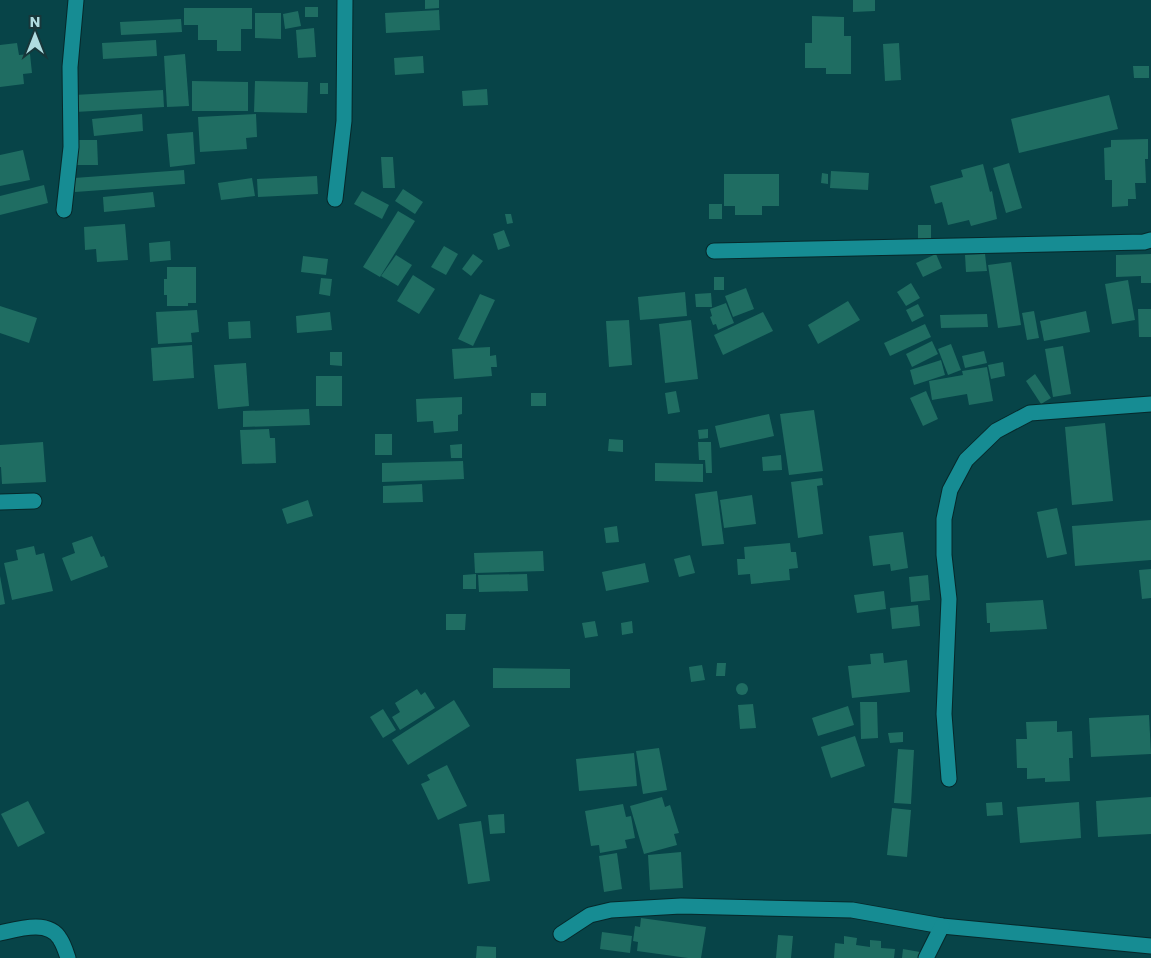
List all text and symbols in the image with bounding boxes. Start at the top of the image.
north arrow [10,10,60,60]
text: N [30,12,40,32]

